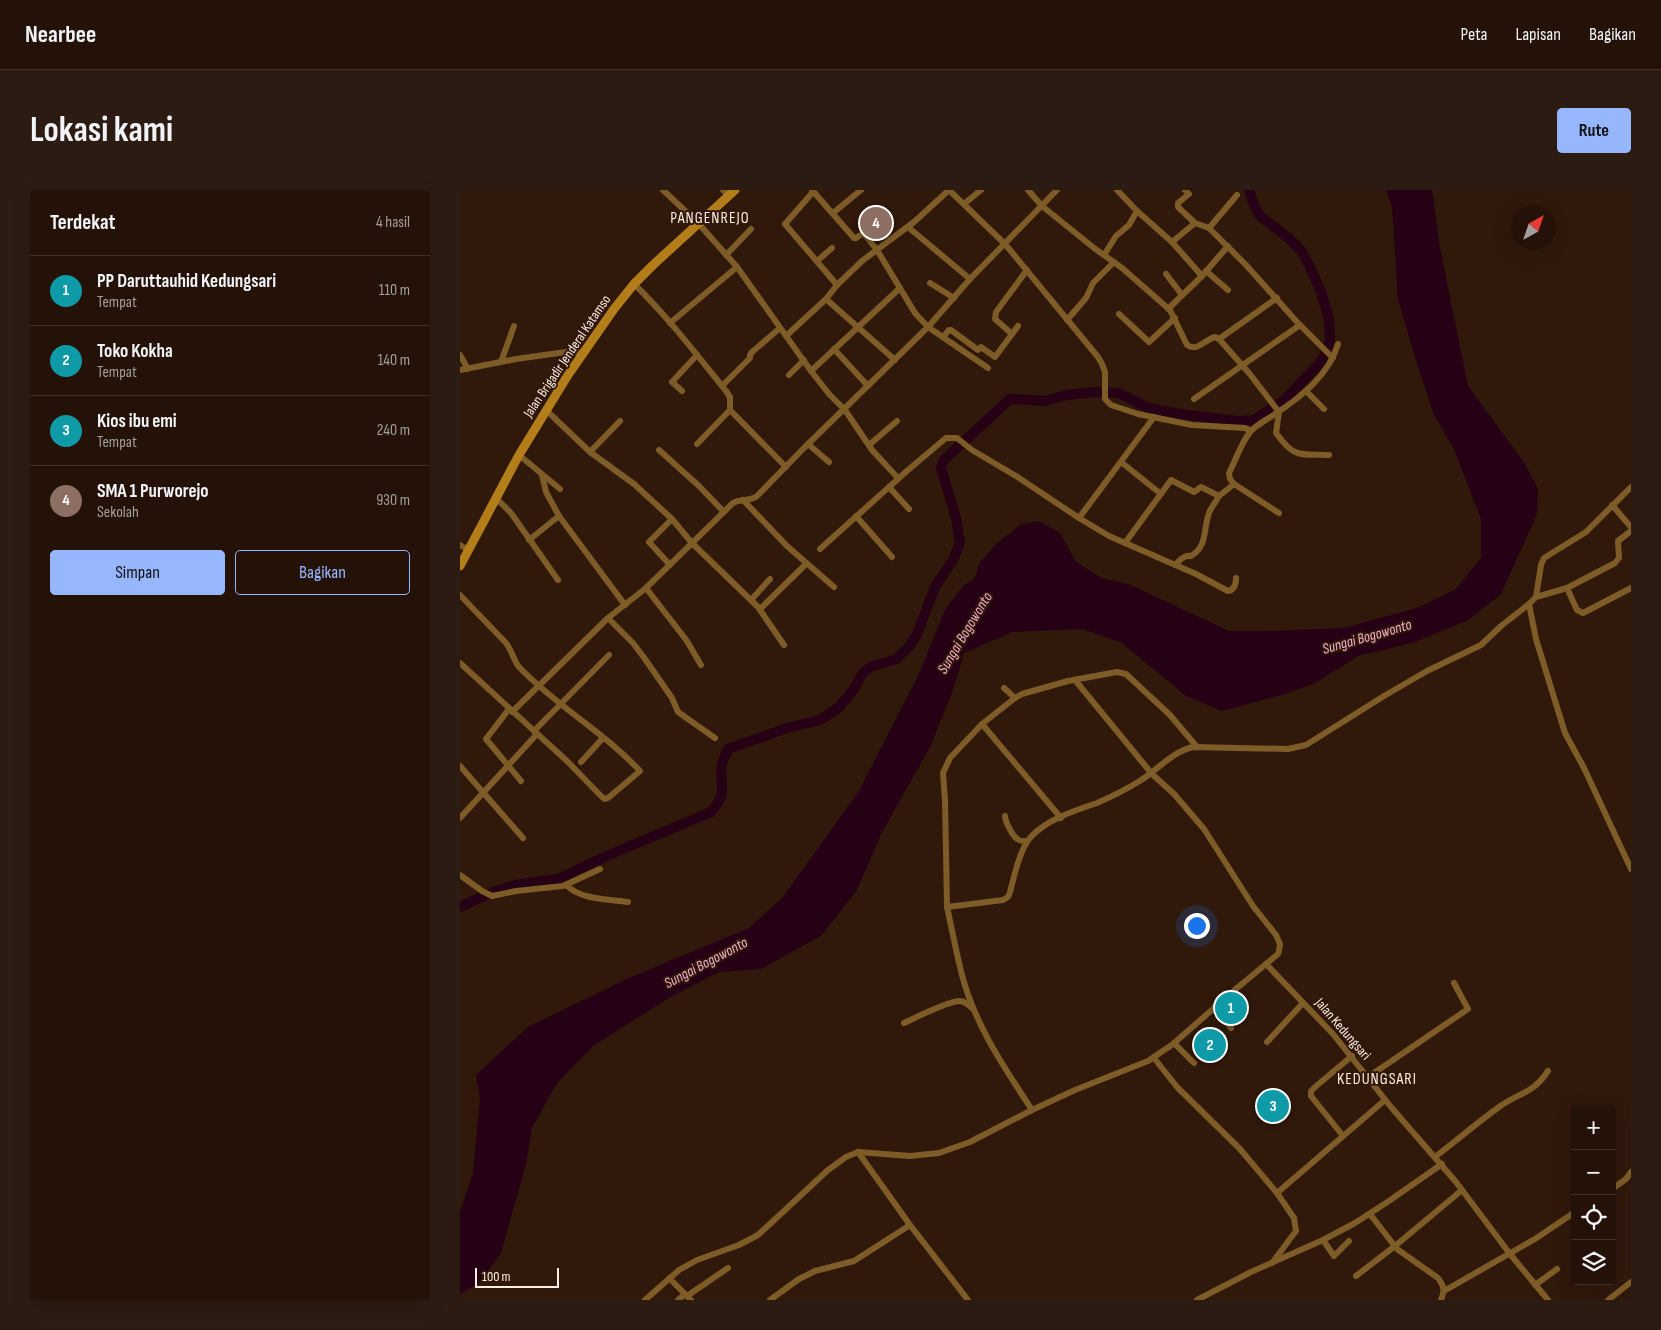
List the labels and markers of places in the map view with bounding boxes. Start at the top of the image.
pin: 4 [860,204,892,242]
pin: 1 [1215,989,1247,1027]
pin: 2 [1194,1026,1226,1064]
pin: 3 [1257,1087,1289,1125]

